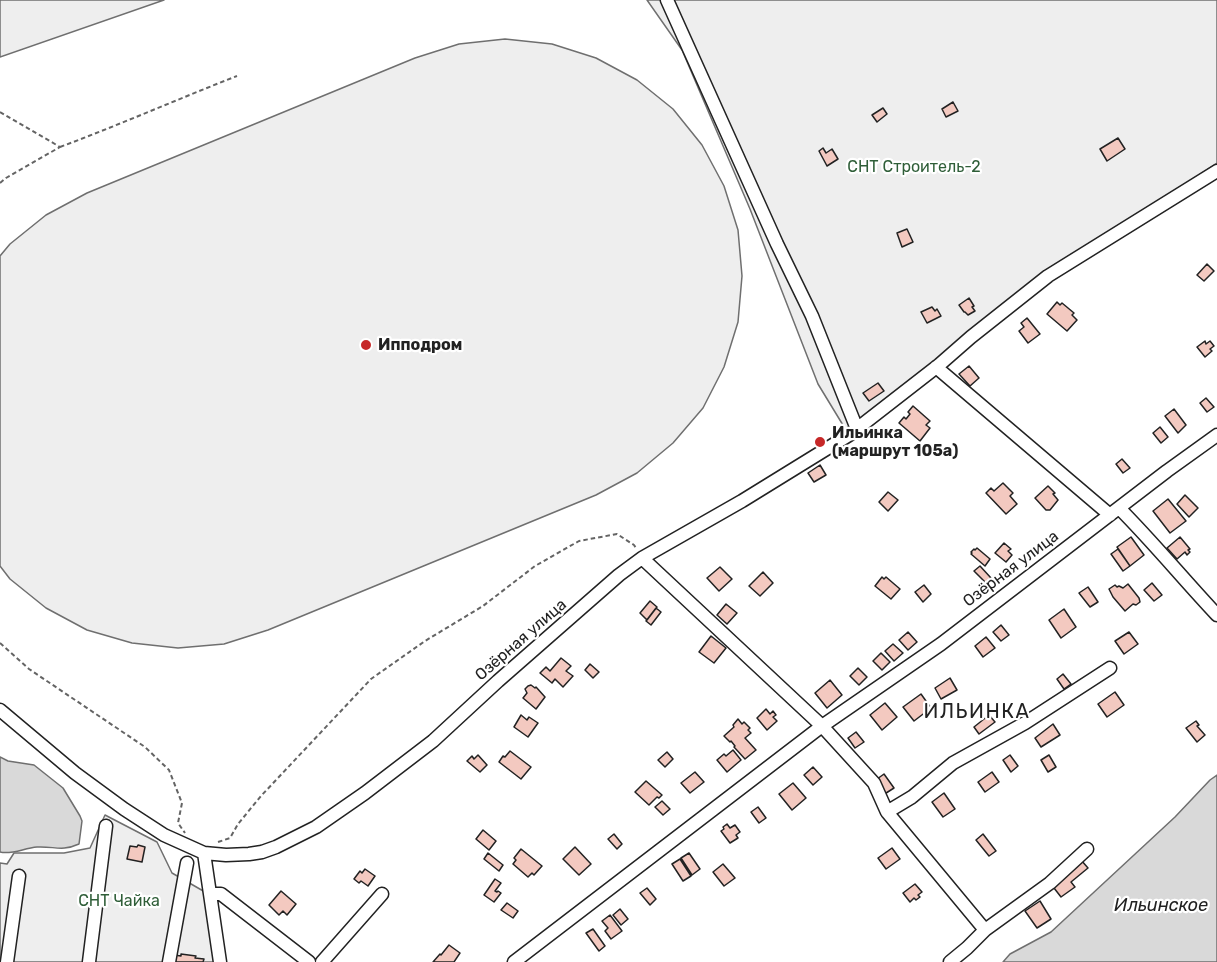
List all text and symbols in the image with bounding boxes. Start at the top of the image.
park label: СНТ Строитель-2 [847,157,981,177]
place label: Ипподром [378,335,462,355]
marker: Ипподром [359,338,373,352]
place label: Ильинка (маршрут 105а) [832,423,958,461]
marker: Ильинка (маршрут 105а) [813,435,827,449]
street label: Озёрная улица [959,527,1063,611]
street label: Озёрная улица [471,595,571,685]
district label: ИЛЬИНКА [924,700,1030,724]
park label: СНТ Чайка [78,891,160,911]
water label: Ильинское [1114,895,1208,917]

